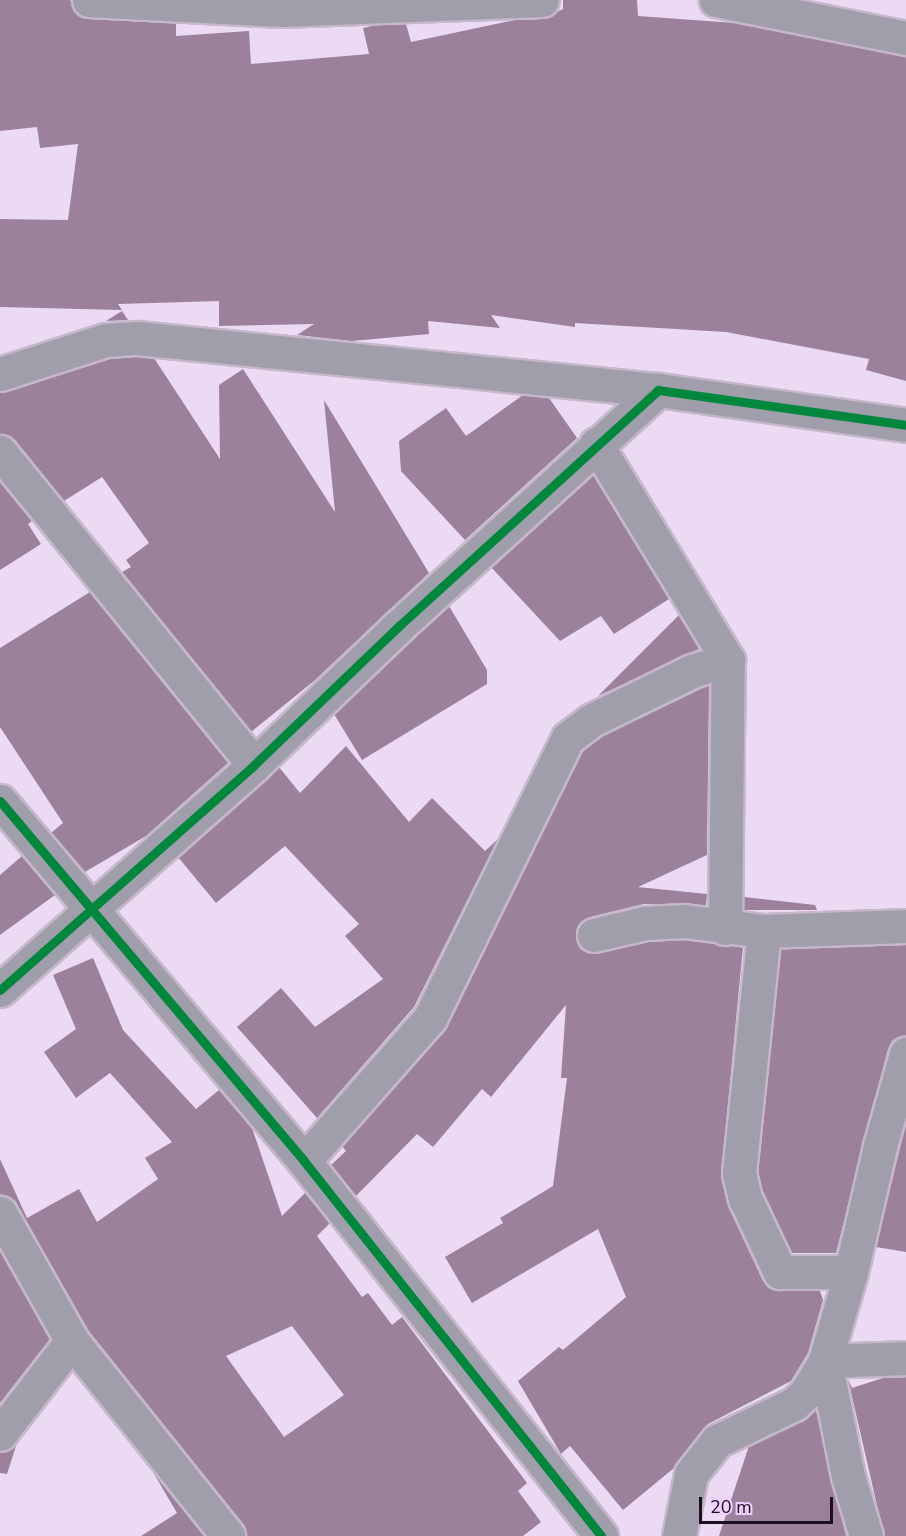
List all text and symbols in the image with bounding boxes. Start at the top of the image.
scale bar [702,1485,836,1523]
text: 20 m [710,1495,752,1519]

